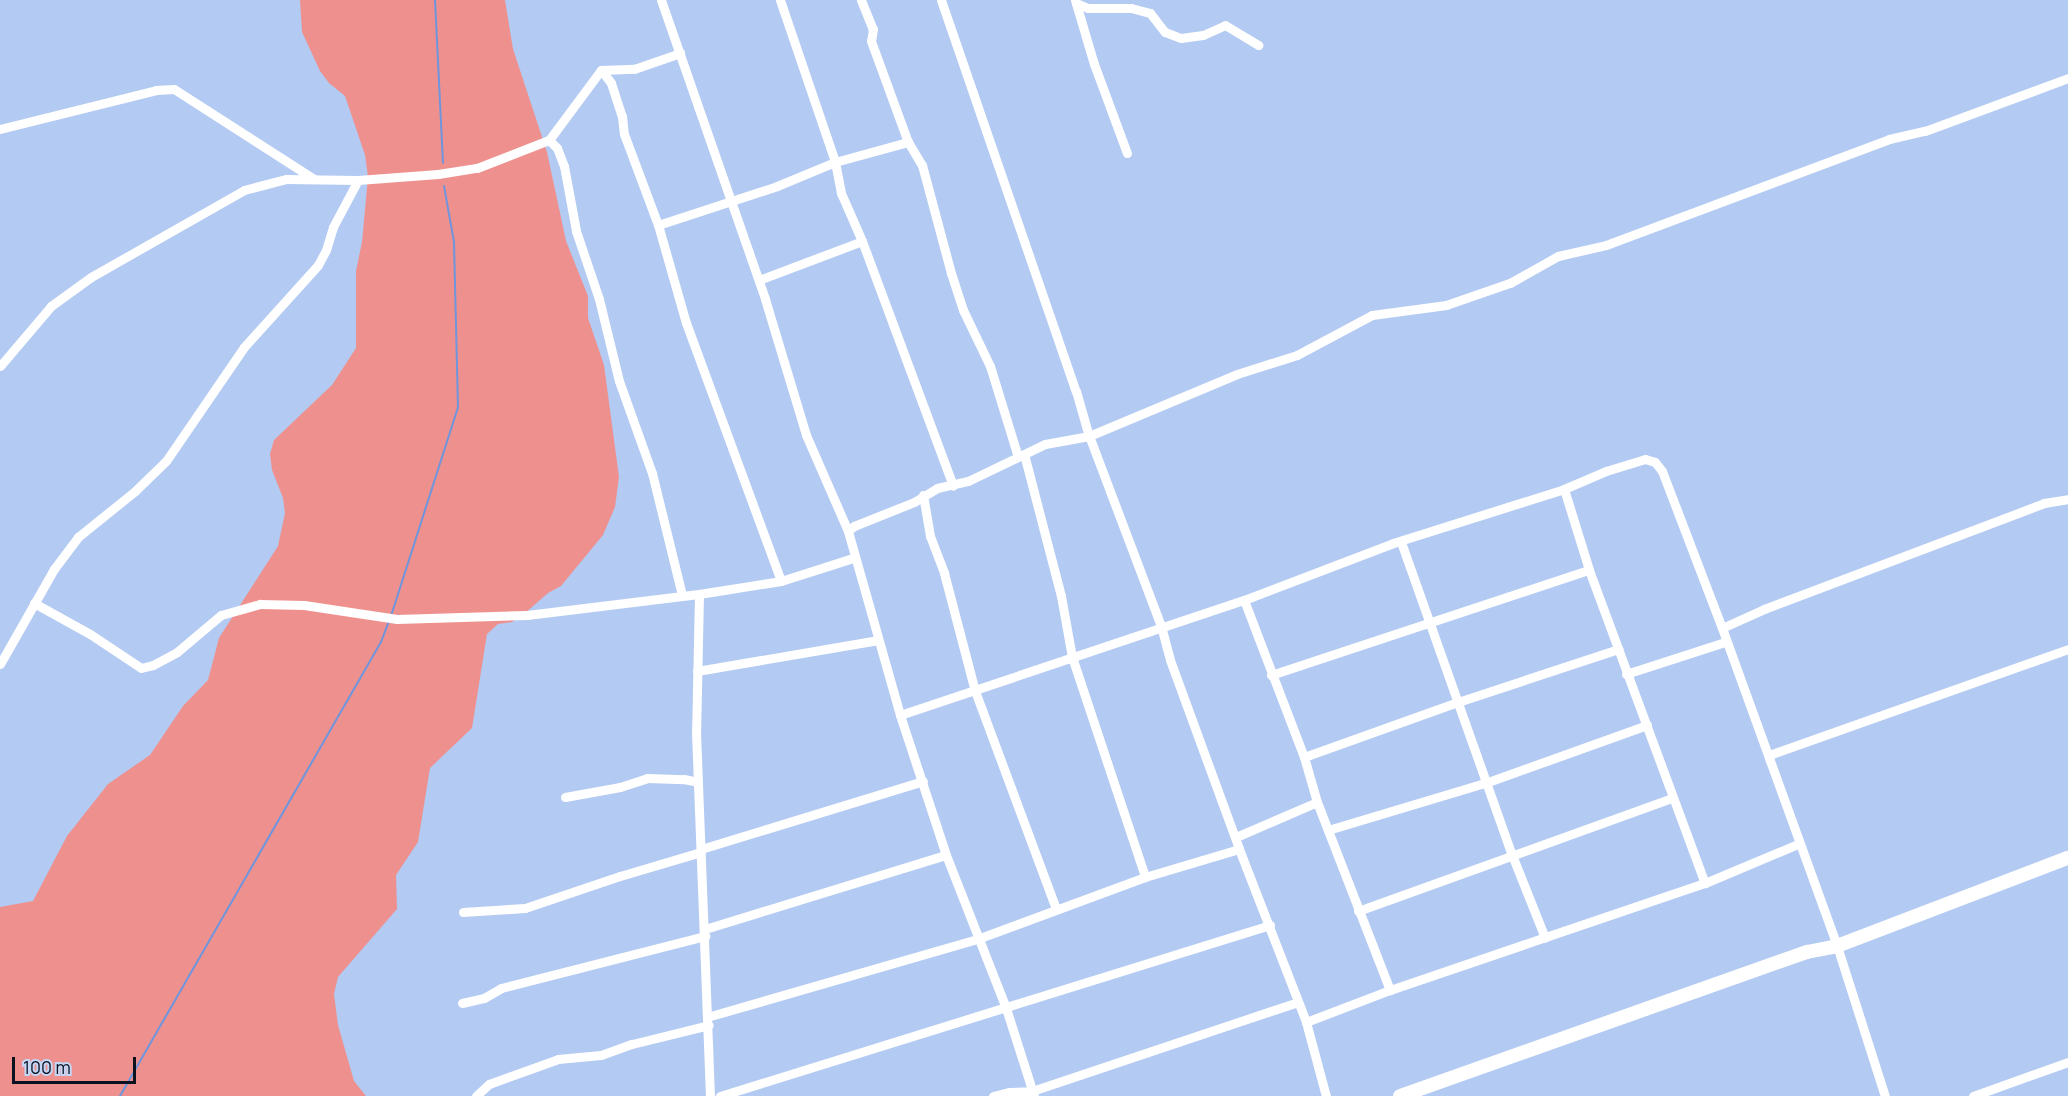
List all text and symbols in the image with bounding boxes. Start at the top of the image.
scale bar [15,1045,140,1083]
text: 100 m [23,1055,71,1079]

